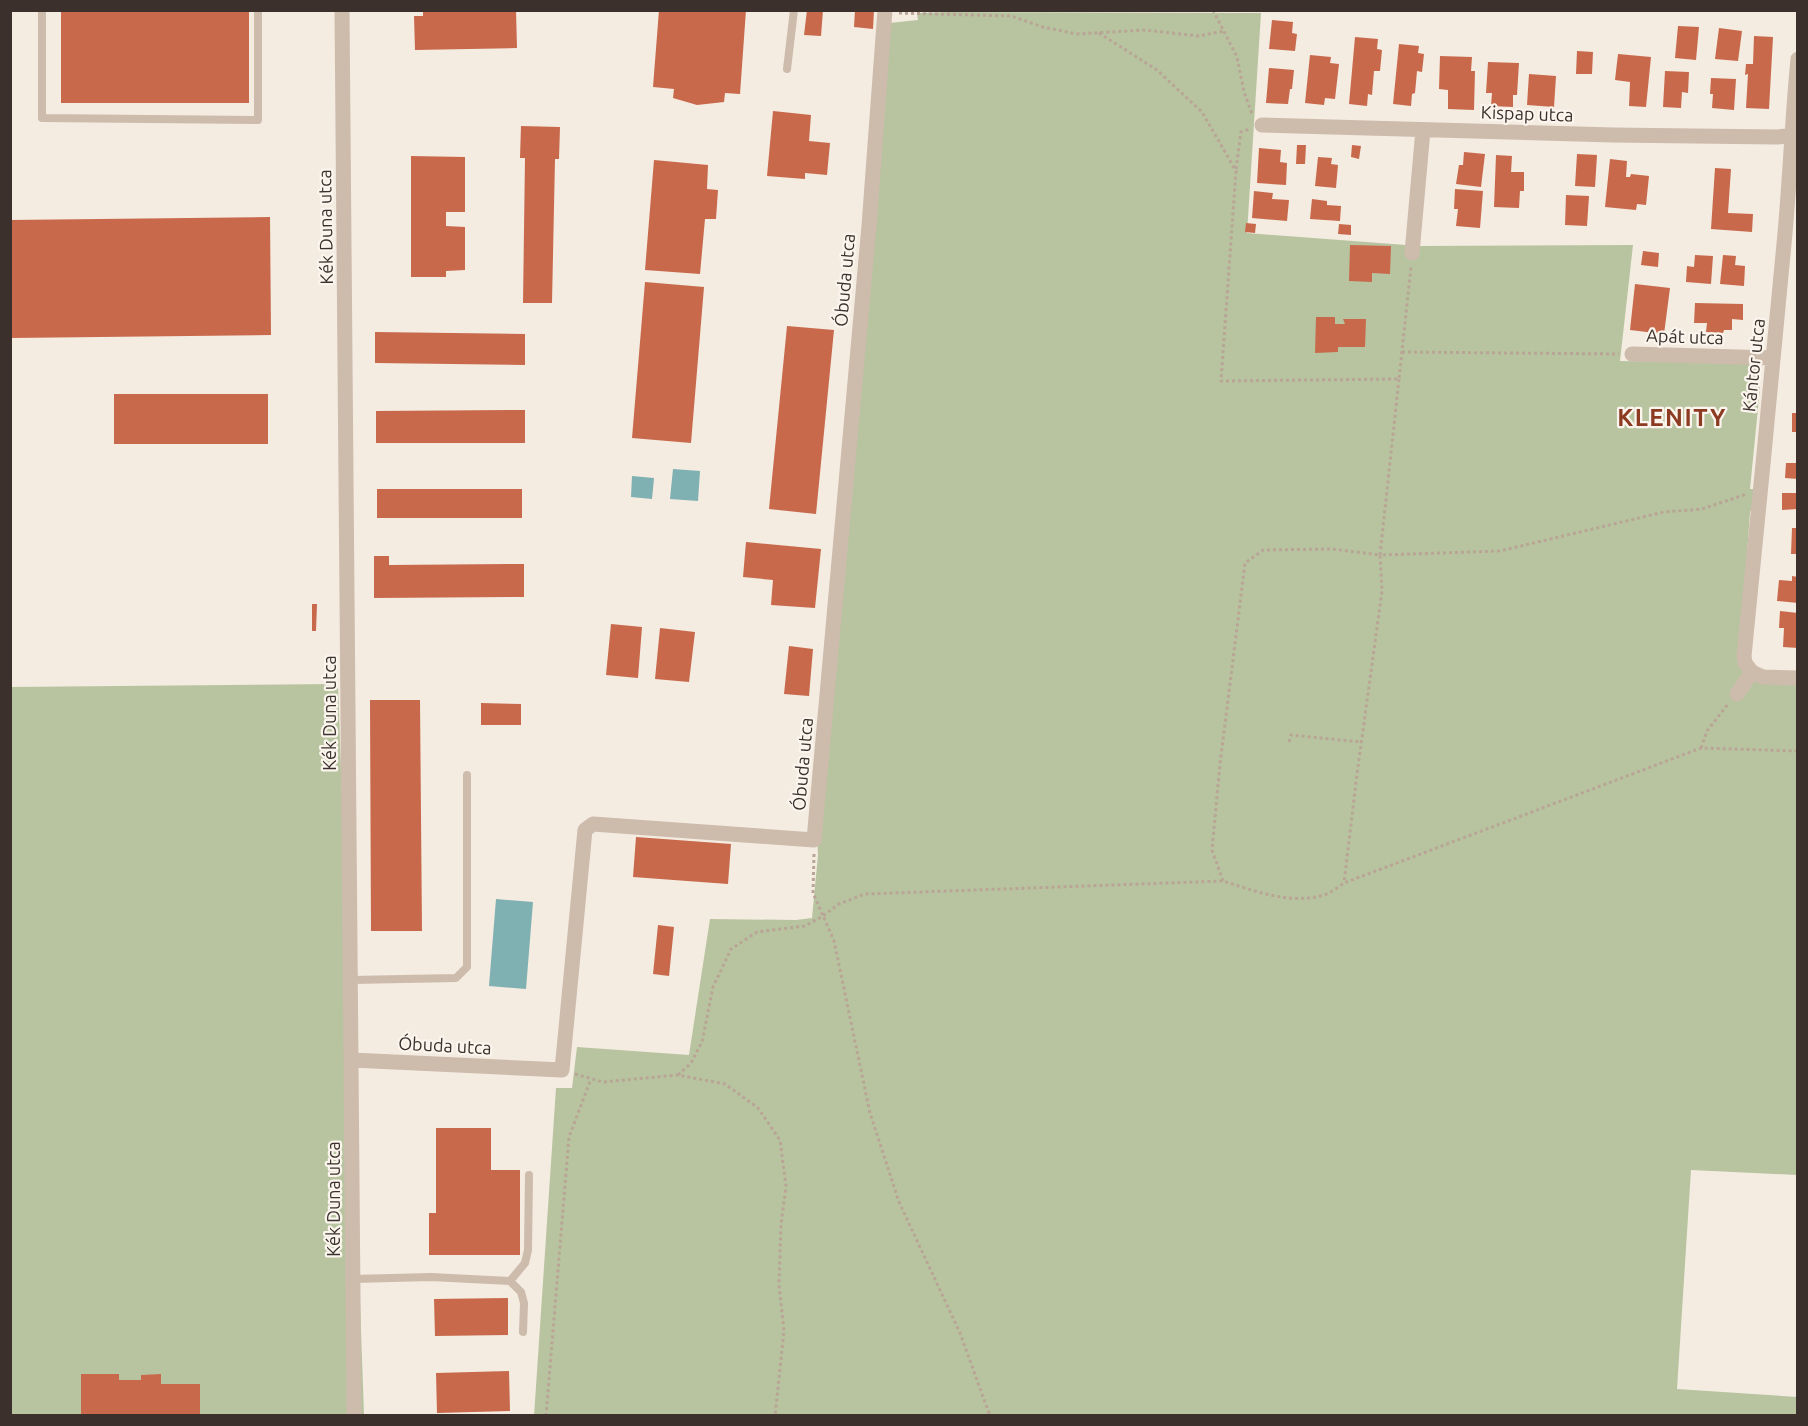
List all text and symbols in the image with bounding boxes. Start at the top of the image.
street label: Kispap utca [1480,101,1574,125]
street label: Kék Duna utca [314,169,336,285]
street label: Óbuda utca [829,232,858,327]
street label: Kántor utca [1738,317,1768,413]
street label: Apát utca [1646,325,1724,347]
district label: KLENITY [1617,404,1727,431]
street label: Kék Duna utca [319,655,339,771]
street label: Óbuda utca [787,716,816,811]
street label: Óbuda utca [398,1032,492,1057]
street label: Kék Duna utca [323,1141,343,1257]

